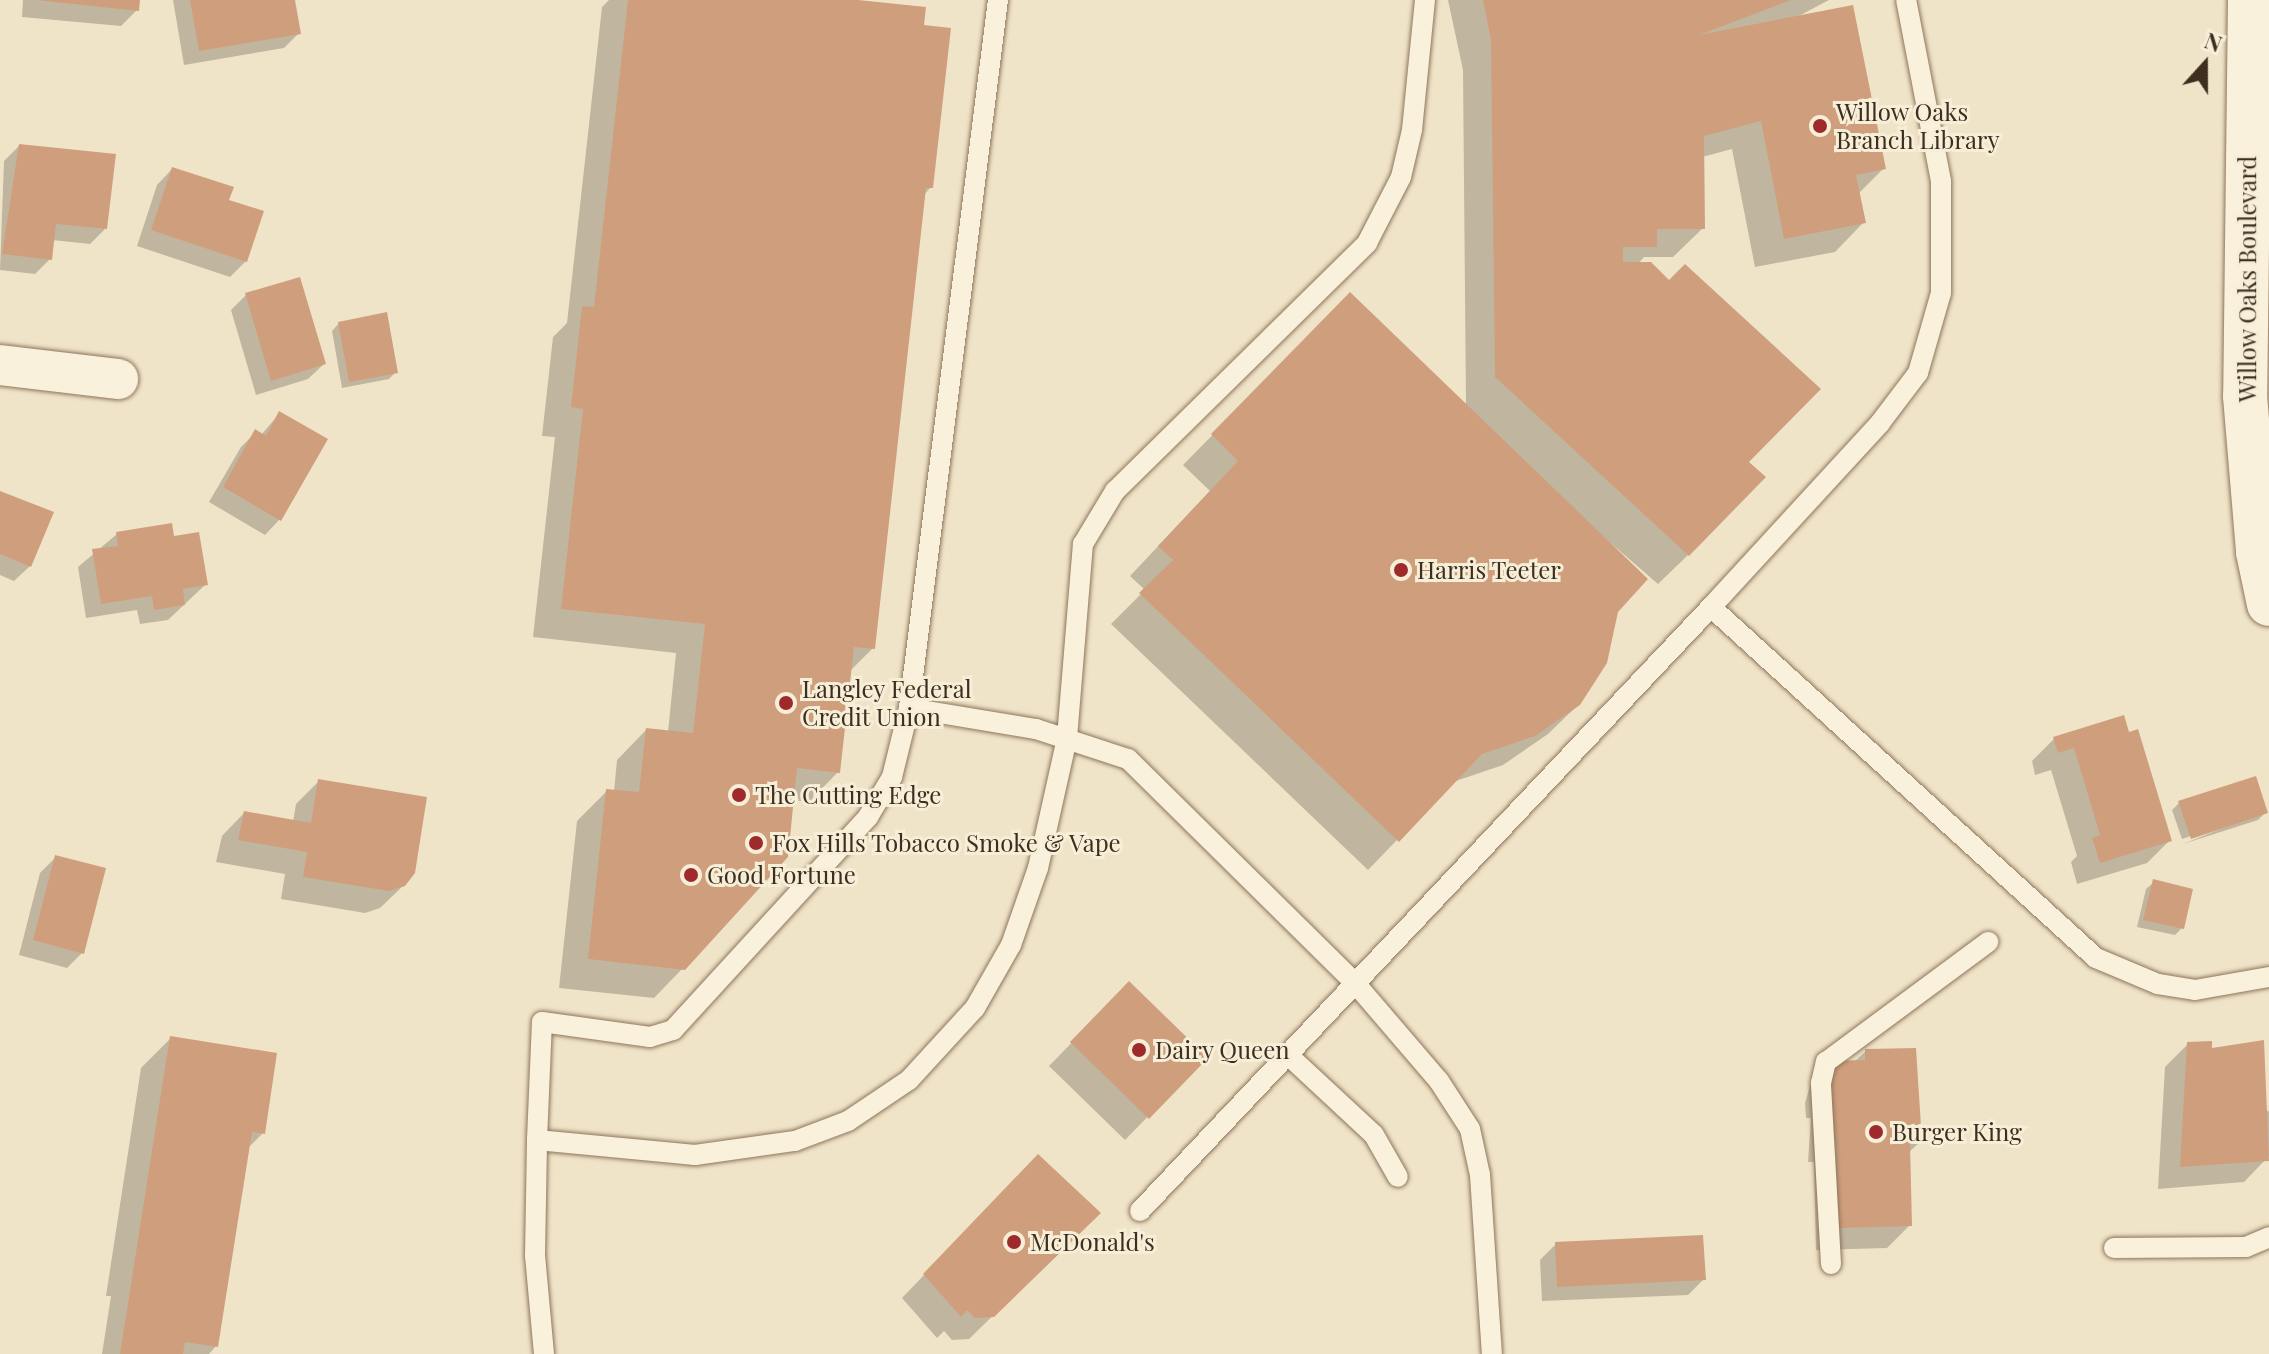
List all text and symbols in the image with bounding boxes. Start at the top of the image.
north arrow [2165,24,2245,104]
text: N [2201,25,2226,58]
place label: Willow Oaks Branch Library [1836,98,2000,154]
marker: Willow Oaks Branch Library [1811,117,1829,135]
street label: Willow Oaks Boulevard [2233,155,2261,403]
place label: Harris Teeter [1417,556,1562,584]
marker: Harris Teeter [1392,561,1410,579]
place label: Langley Federal Credit Union [802,675,972,731]
marker: Langley Federal Credit Union [777,694,795,712]
place label: The Cutting Edge [755,781,941,809]
marker: The Cutting Edge [730,786,748,804]
place label: Fox Hills Tobacco Smoke & Vape [772,829,1122,857]
marker: Fox Hills Tobacco Smoke & Vape [747,834,765,852]
place label: Good Fortune [707,861,856,889]
marker: Good Fortune [682,866,700,884]
place label: Dairy Queen [1155,1036,1290,1064]
marker: Dairy Queen [1130,1041,1148,1059]
place label: Burger King [1892,1118,2022,1146]
marker: Burger King [1867,1123,1885,1141]
place label: McDonald's [1030,1228,1155,1256]
marker: McDonald's [1005,1233,1023,1251]

